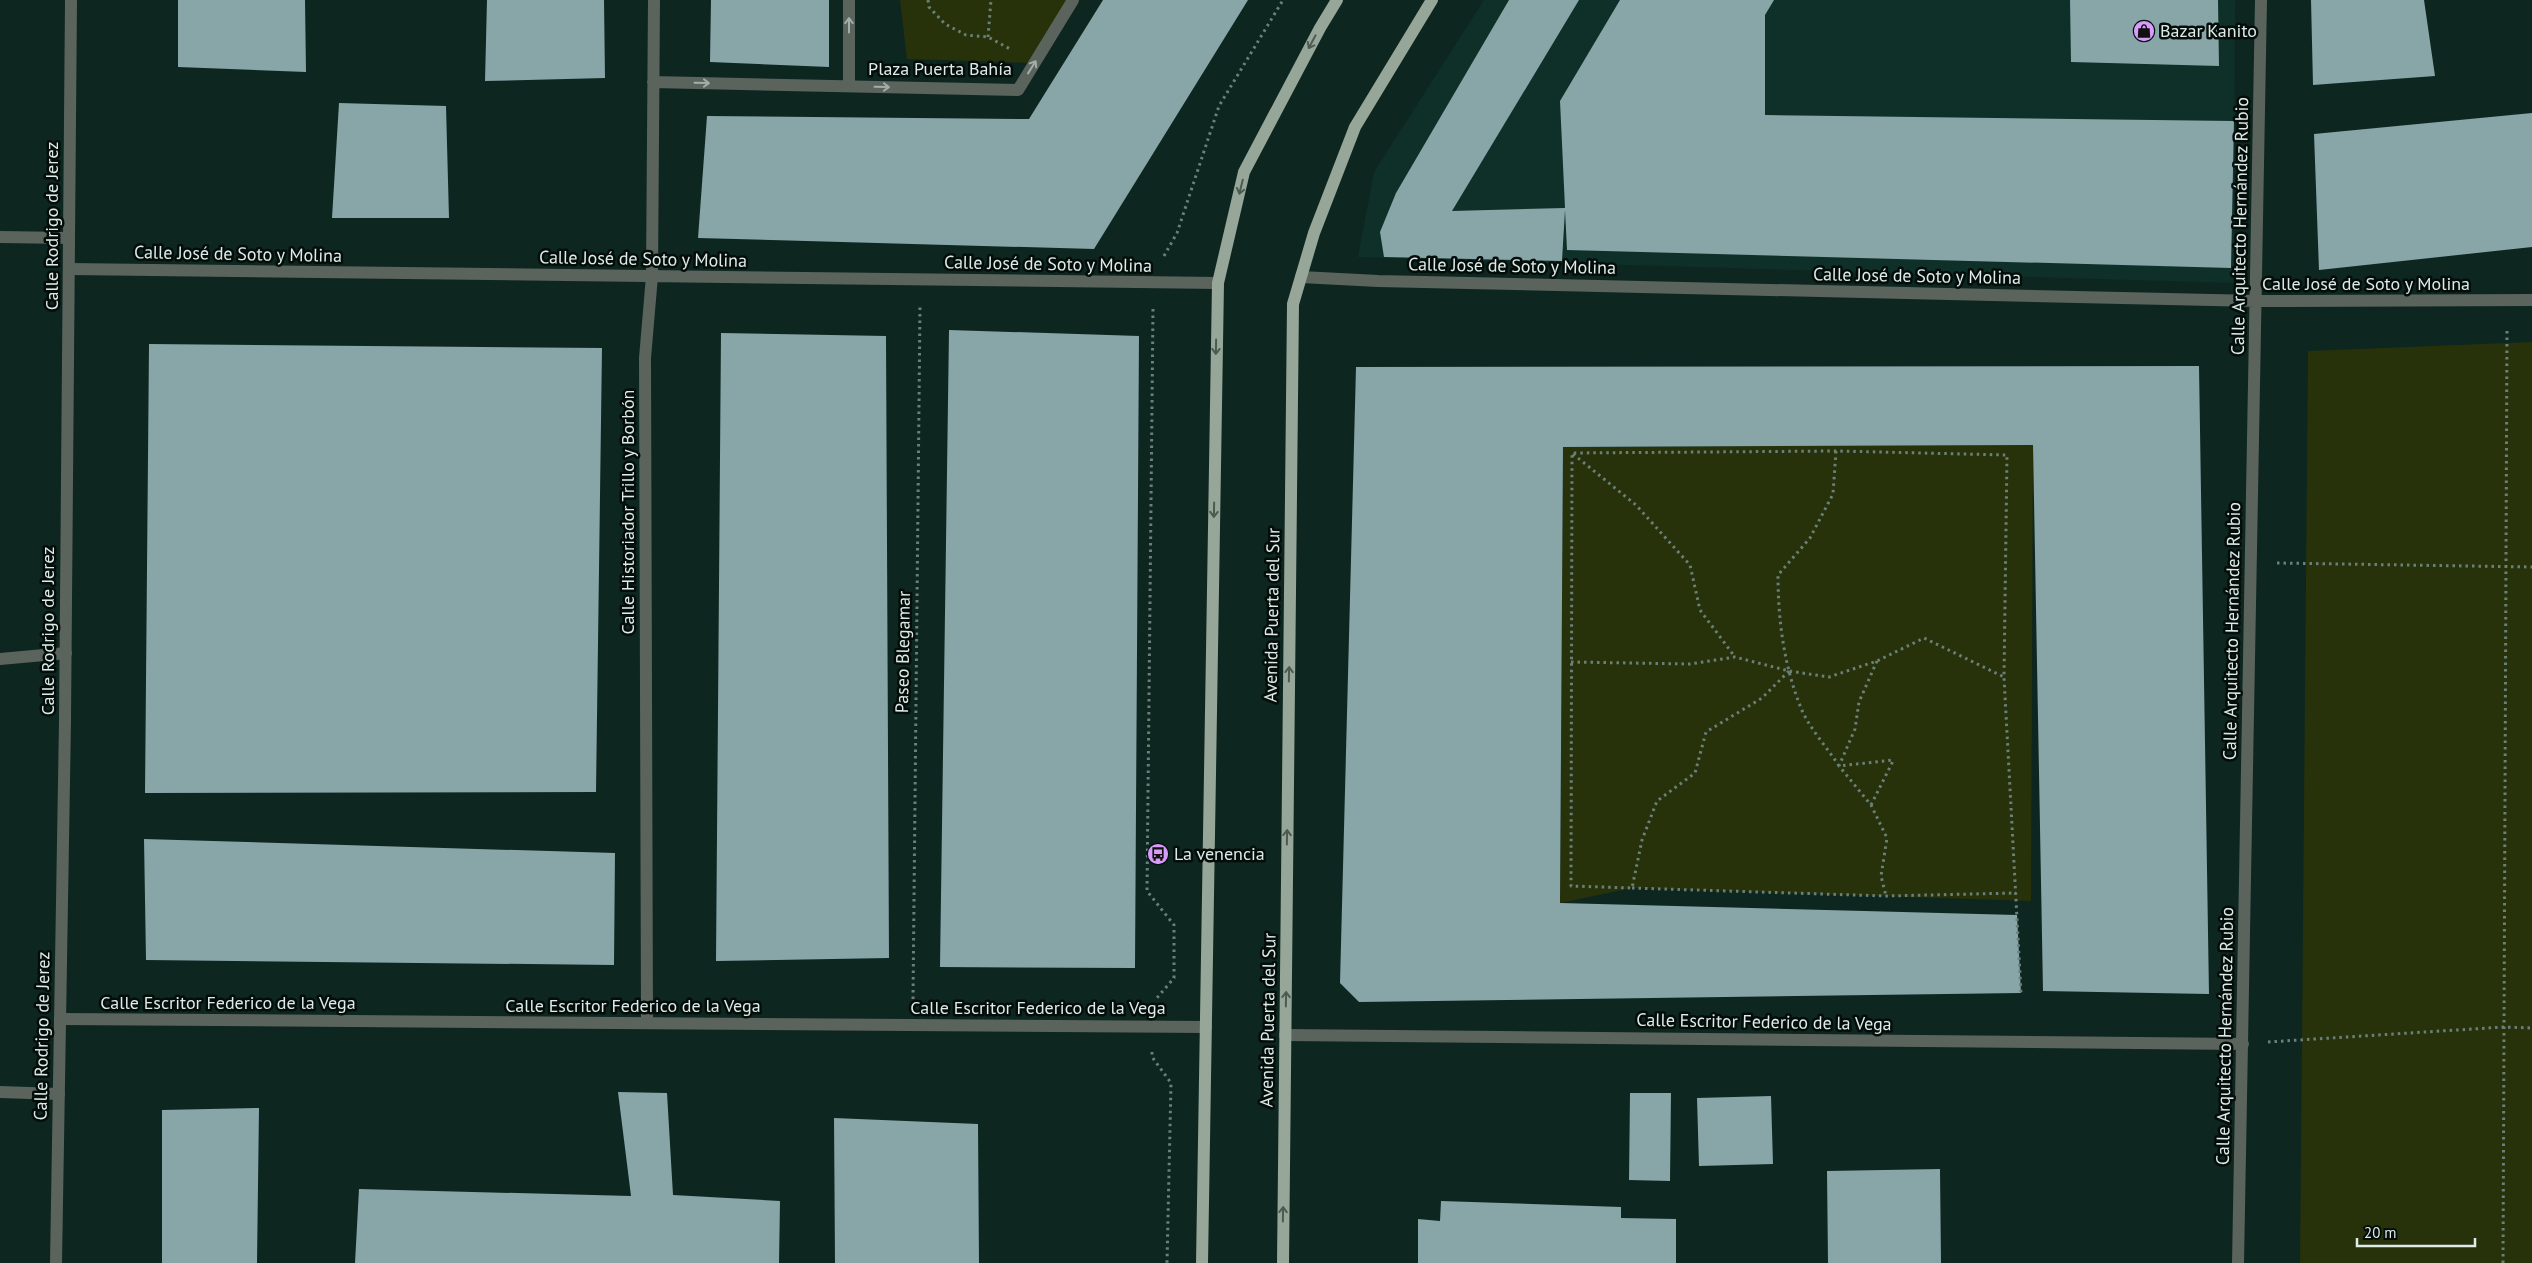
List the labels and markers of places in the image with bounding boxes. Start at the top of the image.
shop icon: Bazar Kanito [2132,19,2156,43]
place label: Bazar Kanito [2160,19,2257,42]
bus stop icon: La venencia [1146,842,1170,866]
place label: La venencia [1174,842,1265,865]

